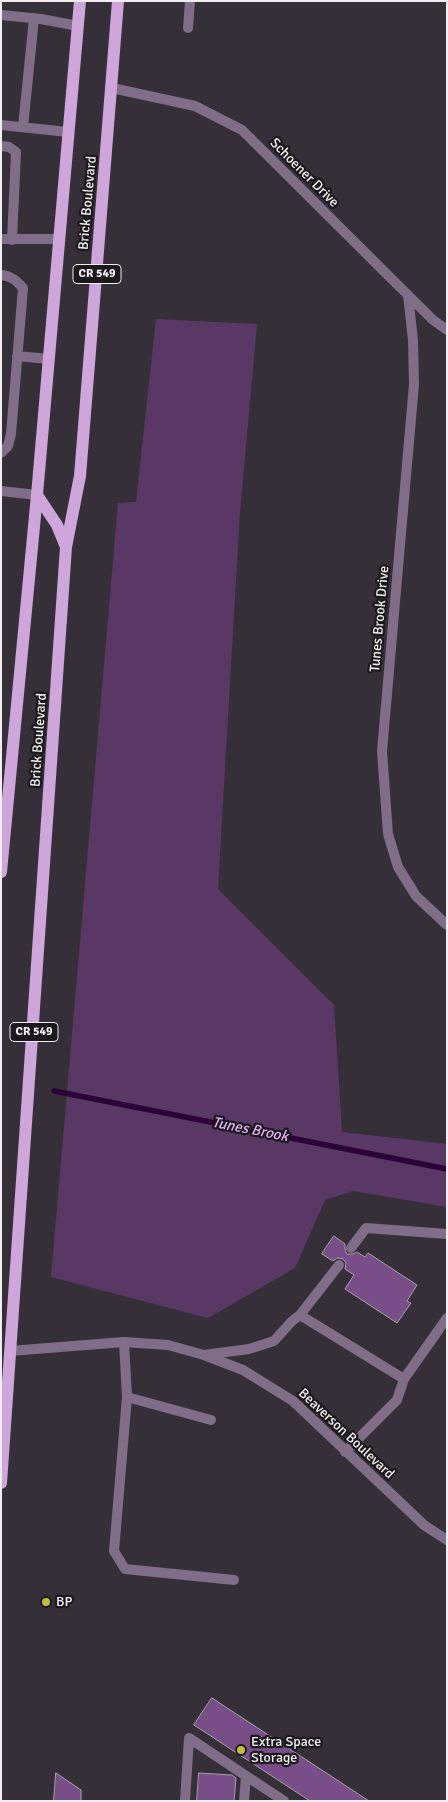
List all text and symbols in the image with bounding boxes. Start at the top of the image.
street label: Schoener Drive [266,135,342,211]
street label: Brick Boulevard [76,155,100,251]
road number: CR 549 [73,264,121,284]
street label: Tunes Brook Drive [367,565,393,673]
street label: Brick Boulevard [27,692,51,788]
road number: CR 549 [10,1022,58,1042]
water label: Tunes Brook [210,1114,290,1146]
street label: Beaverson Boulevard [295,1385,397,1483]
place label: BP [56,1594,72,1610]
marker: BP [40,1596,52,1608]
place label: Extra Space Storage [251,1734,321,1766]
marker: Extra Space Storage [235,1744,247,1756]

